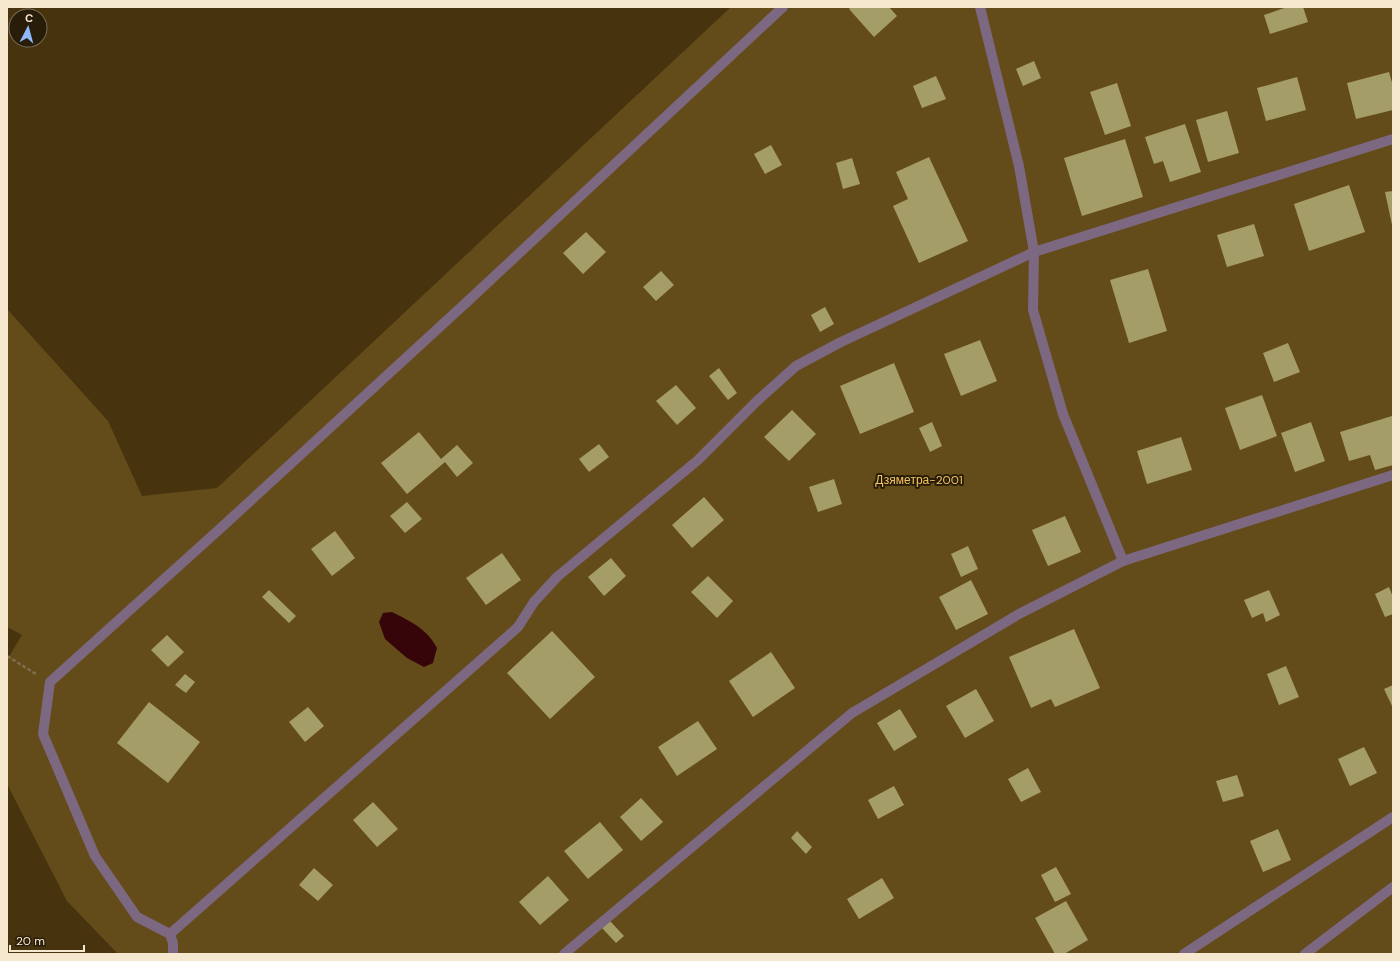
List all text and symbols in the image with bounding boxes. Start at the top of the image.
north arrow [8,8,48,48]
text: С [24,11,34,25]
park label: Дзяметра-2001 [875,472,963,488]
scale bar [10,927,84,953]
text: 20 m [16,933,45,949]

